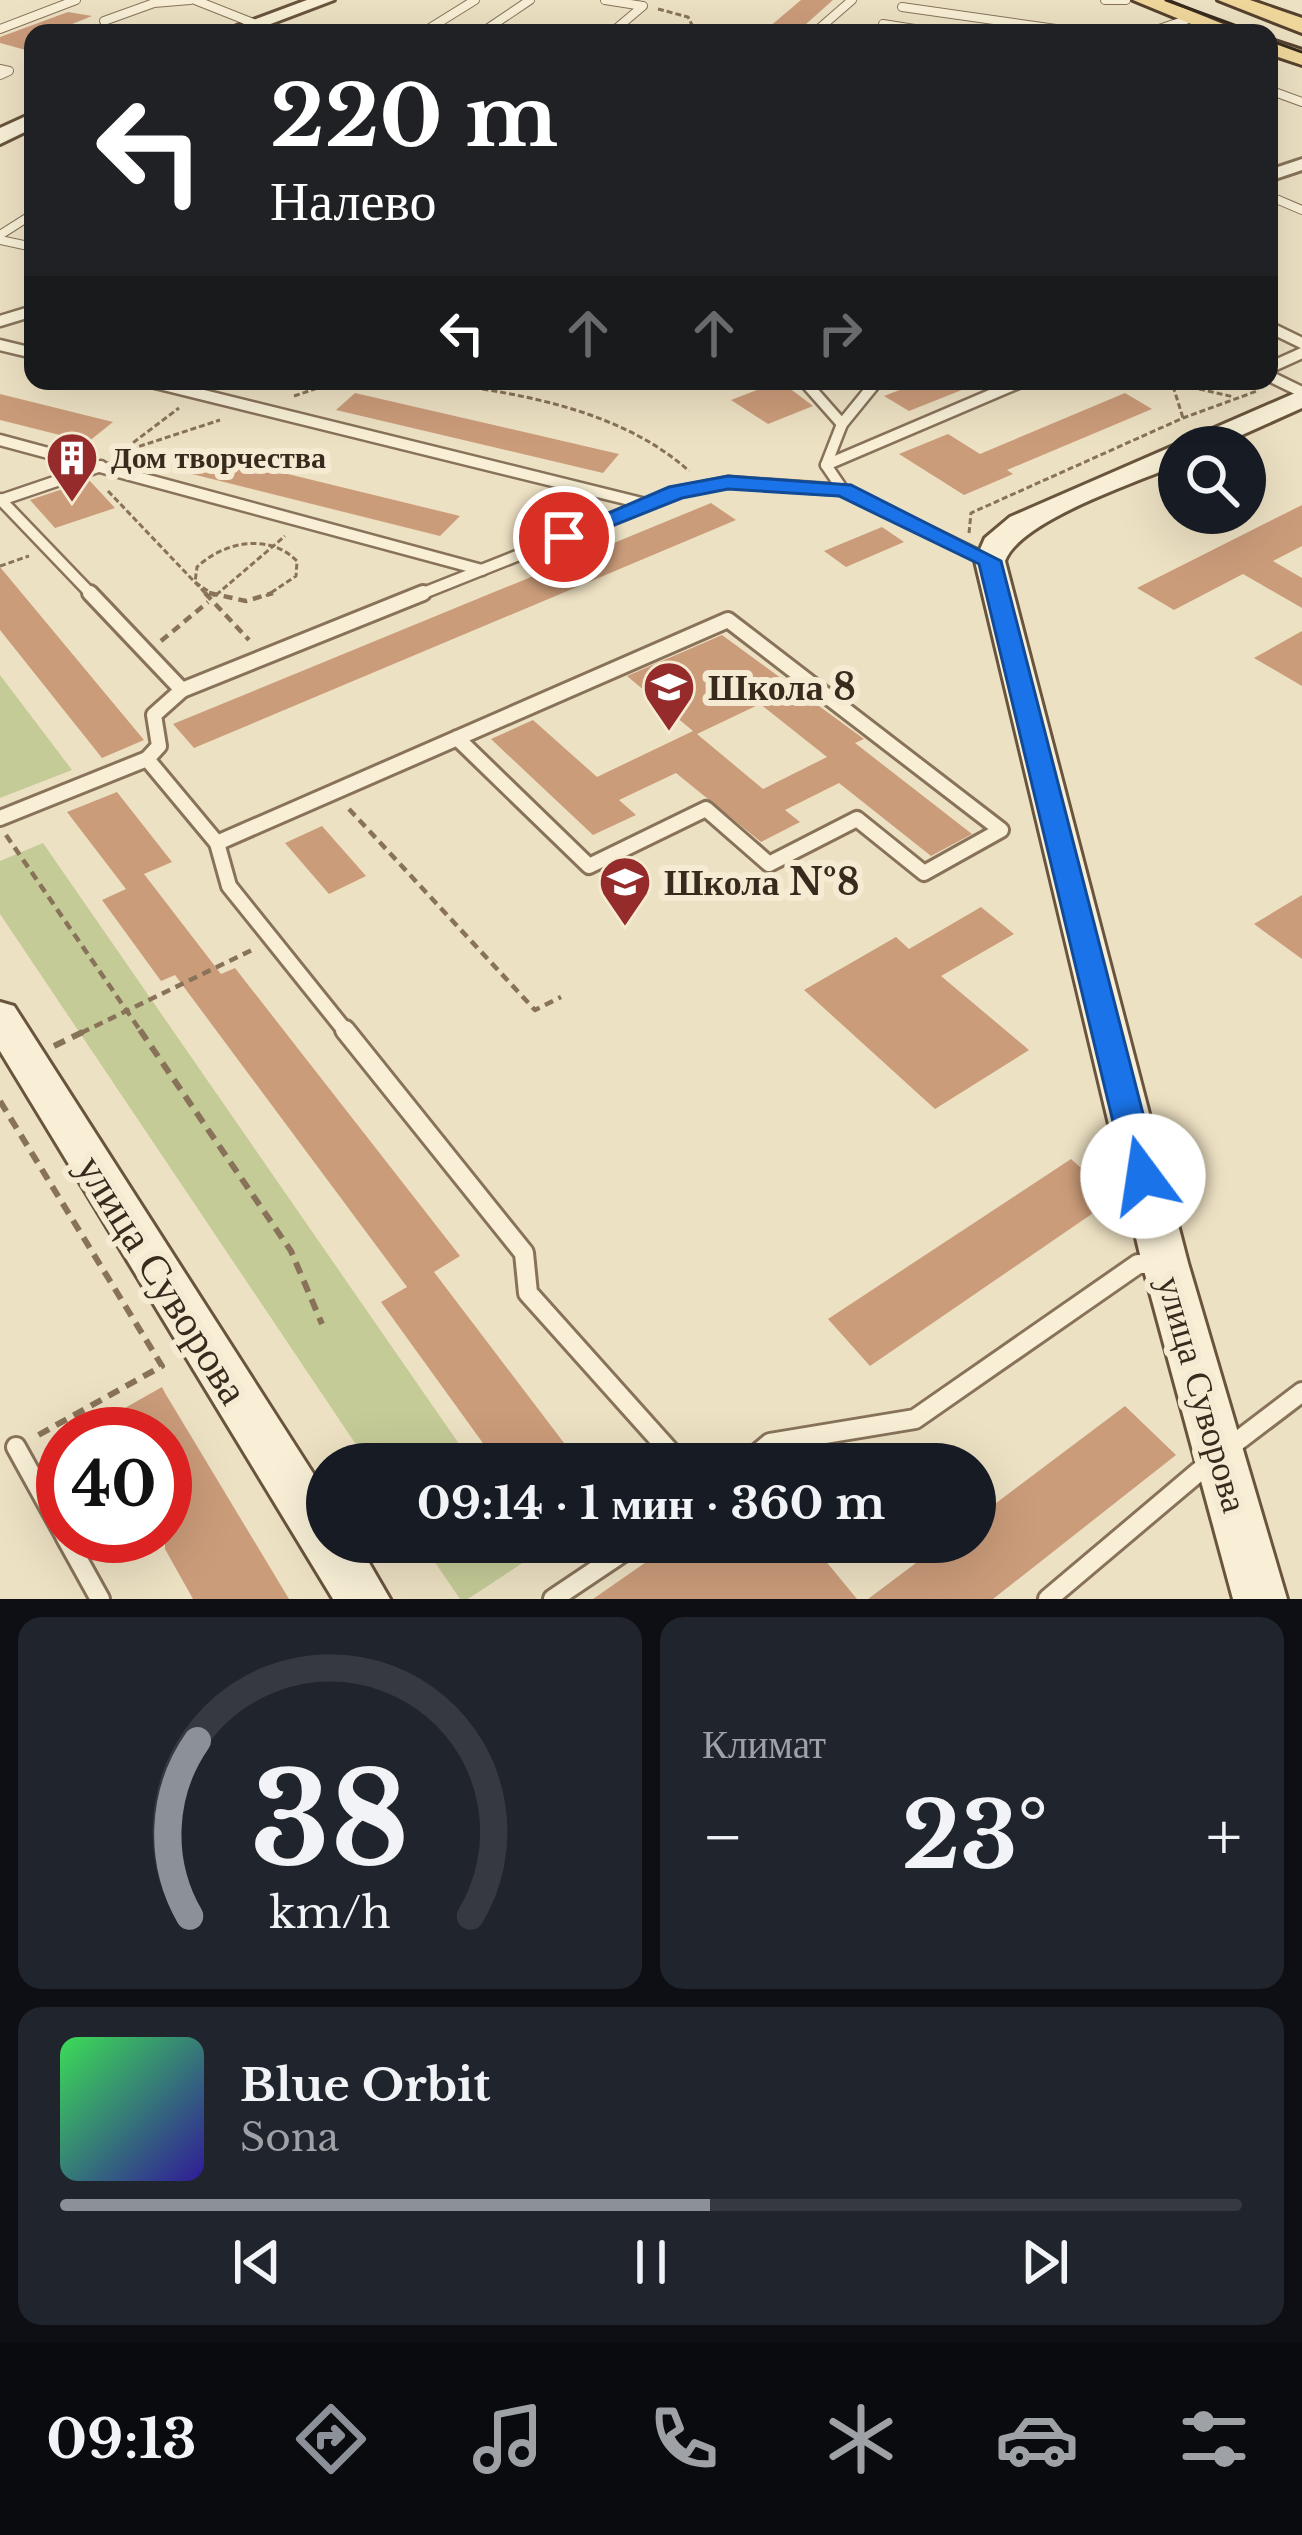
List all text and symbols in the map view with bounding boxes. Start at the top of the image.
text: 220 m [270,65,558,169]
icon: left [72,72,228,228]
text: Налево [270,168,436,235]
icon: left [429,300,495,366]
icon: ahead [555,300,621,366]
icon: ahead [681,300,747,366]
icon: right [807,300,873,366]
map controls [1158,426,1266,534]
button: search [1158,426,1266,534]
building icon: Дом творчества [44,430,100,504]
place label: Дом творчества [111,439,326,476]
pin [513,486,615,588]
icon: arrive [531,504,597,570]
school or university icon: Школа 8 [641,659,697,733]
place label: Школа 8 [708,665,856,710]
school or university icon: Школа №8 [597,854,653,928]
place label: Школа №8 [664,860,860,905]
position arrow [1080,1113,1206,1239]
street label: улица Суворова [66,1145,261,1414]
street label: улица Суворова [1147,1271,1258,1517]
speed limit sign: 40 [36,1407,192,1563]
text: 09:14 · 1 мин · 360 m [417,1475,885,1531]
text: Климат [702,1720,826,1769]
text: 38 [251,1744,409,1899]
text: 23° [902,1781,1048,1892]
text: − [702,1796,744,1878]
text: + [1206,1796,1242,1878]
text: km/h [269,1886,391,1940]
text: Blue Orbit [240,2057,490,2113]
text: Sona [240,2113,339,2162]
icon: previous [224,2229,290,2295]
icon: pause [618,2229,684,2295]
icon: next [1012,2229,1078,2295]
icon: directions [289,2397,373,2481]
icon: music [466,2397,550,2481]
icon: phone [642,2397,726,2481]
icon: climate [819,2397,903,2481]
icon: car [995,2397,1079,2481]
icon: filters [1172,2397,1256,2481]
text: 09:13 [46,2406,197,2473]

